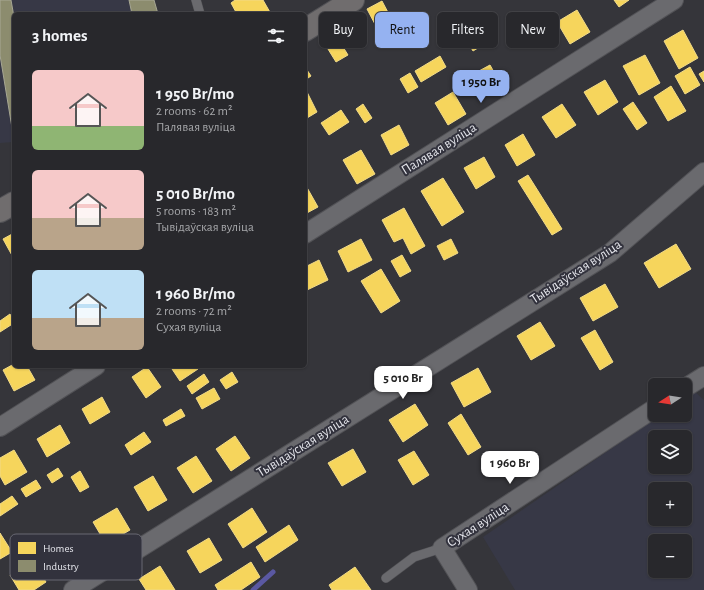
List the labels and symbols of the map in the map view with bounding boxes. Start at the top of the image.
pin: 1 950 Br [440,70,522,104]
street label: Палявая вуліца [399,120,479,178]
street label: Тывідаўская вуліца [528,237,625,307]
pin: 5 010 Br [362,366,444,400]
north arrow [648,378,692,422]
street label: Тывідаўская вуліца [255,412,352,480]
pin: 1 960 Br [469,451,551,485]
street label: Сухая вуліца [445,500,512,550]
legend [10,534,142,580]
text: Homes [43,543,74,554]
text: Industry [43,561,79,572]

